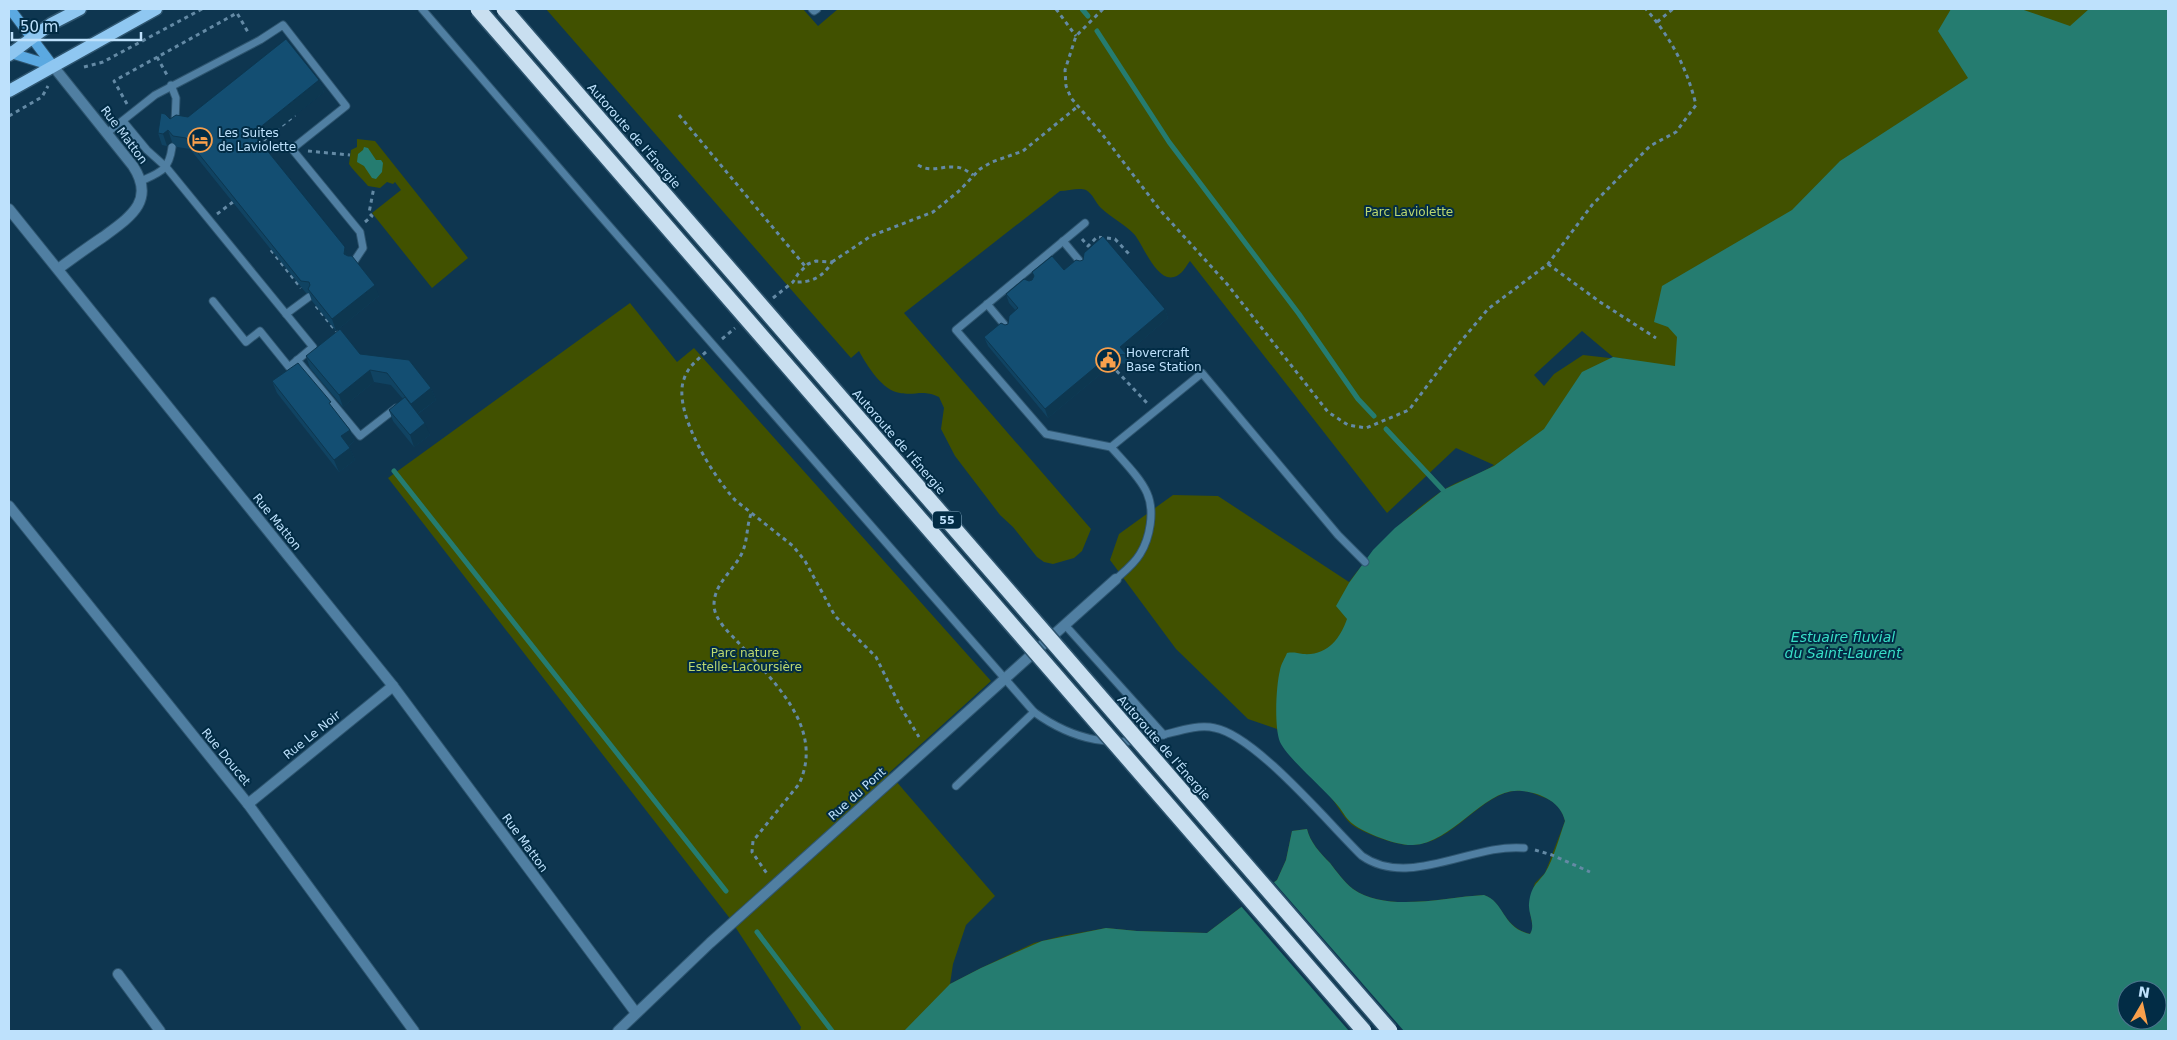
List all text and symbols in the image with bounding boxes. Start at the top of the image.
scale bar [12,10,141,42]
text: 50 m [20,18,58,36]
street label: Autoroute de l'Énergie [585,80,684,191]
street label: Rue Matton [98,103,150,167]
place label: Les Suites de Laviolette [218,126,296,154]
hotel icon: Les Suites de Laviolette [187,127,213,153]
park label: Parc Laviolette [1365,205,1453,219]
place label: Hovercraft Base Station [1126,346,1202,374]
public building icon: Hovercraft Base Station [1095,347,1121,373]
street label: Autoroute de l'Énergie [850,386,949,497]
street label: Rue Matton [250,491,304,553]
road number: 55 [933,512,961,528]
water label: Estuaire fluvial du Saint-Laurent [1785,629,1902,661]
park label: Parc nature Estelle-Lacoursière [688,646,802,674]
street label: Autoroute de l'Énergie [1115,692,1214,803]
street label: Rue Le Noir [281,708,343,762]
street label: Rue Doucet [199,726,253,789]
street label: Rue du Pont [826,764,889,823]
street label: Rue Matton [499,811,551,875]
north arrow [2117,980,2167,1030]
text: N [2137,983,2151,1001]

